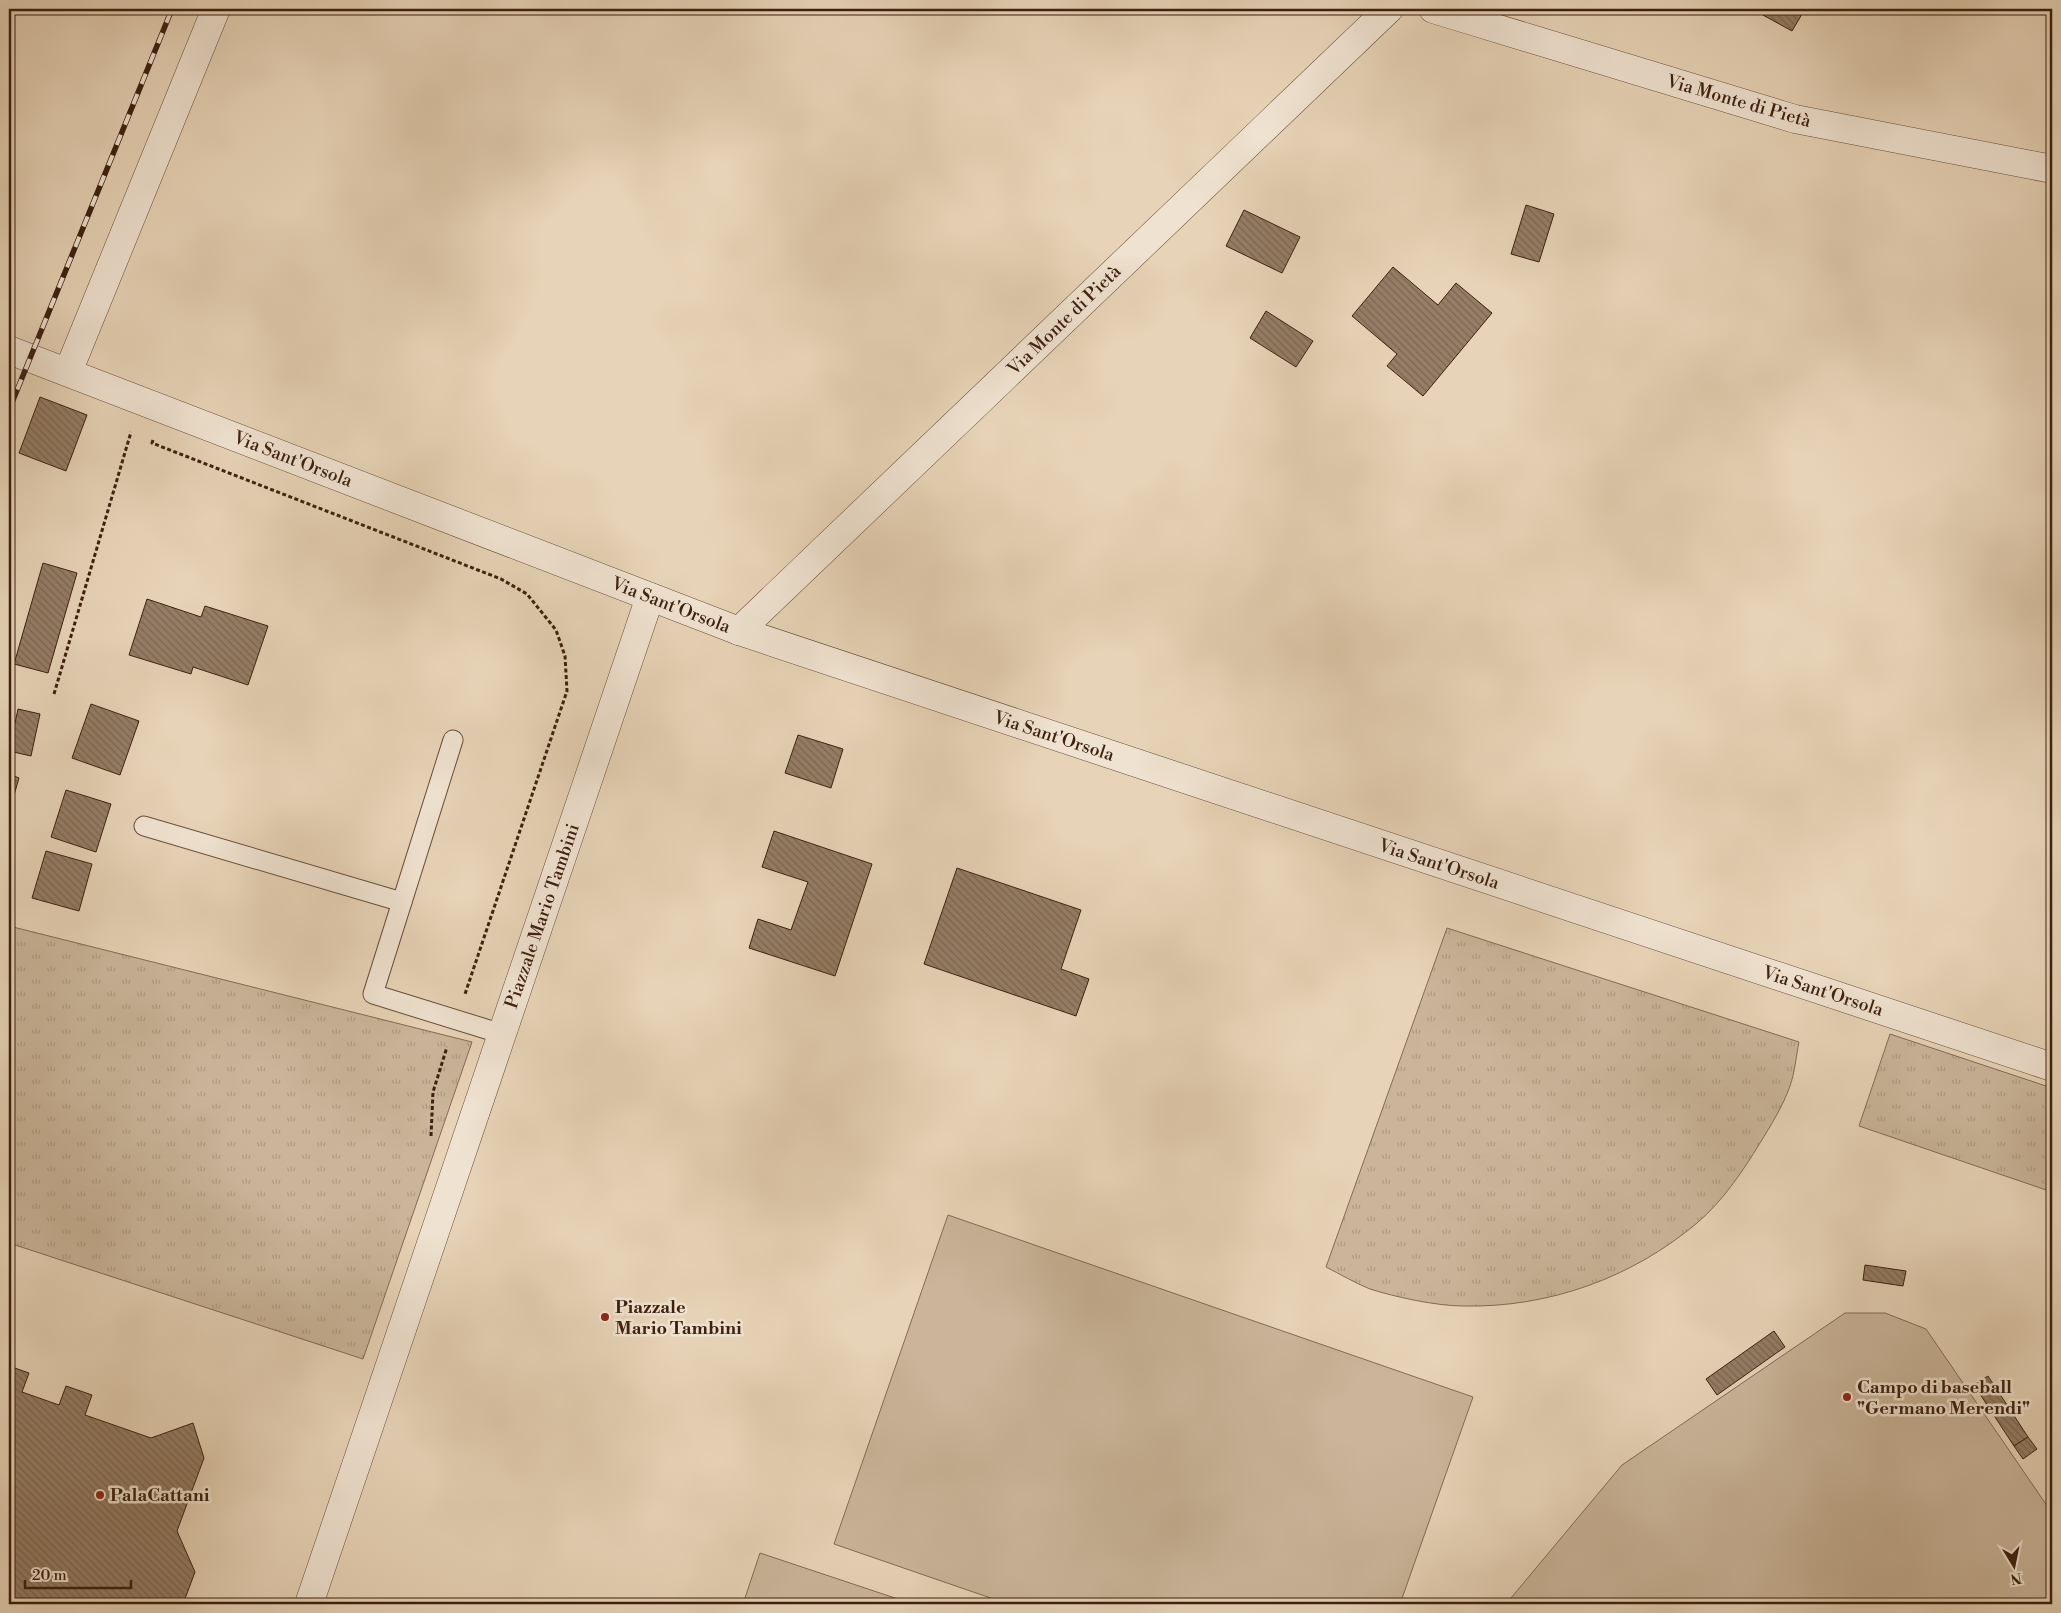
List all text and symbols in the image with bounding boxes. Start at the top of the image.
street label: Via Monte di Pietà [1663,70,1815,133]
street label: Via Monte di Pietà [1002,260,1127,381]
street label: Via Sant'Orsola [229,426,356,493]
street label: Via Sant'Orsola [607,572,734,639]
street label: Via Sant'Orsola [990,706,1118,767]
street label: Piazzale Mario Tambini [500,821,585,1012]
street label: Via Sant'Orsola [1375,834,1503,895]
street label: Via Sant'Orsola [1759,961,1887,1022]
place label: Piazzale Mario Tambini [615,1296,742,1340]
marker: Piazzale Mario Tambini [599,1311,611,1323]
place label: Campo di baseball "Germano Merendi" [1857,1376,2030,1420]
marker: Campo di baseball "Germano Merendi" [1841,1391,1853,1403]
place label: PalaCattani [110,1484,210,1507]
marker: PalaCattani [94,1489,106,1501]
north arrow [1988,1540,2038,1590]
scale bar [25,1558,131,1590]
text: 20 m [32,1566,67,1585]
text: N [2009,1568,2023,1588]

